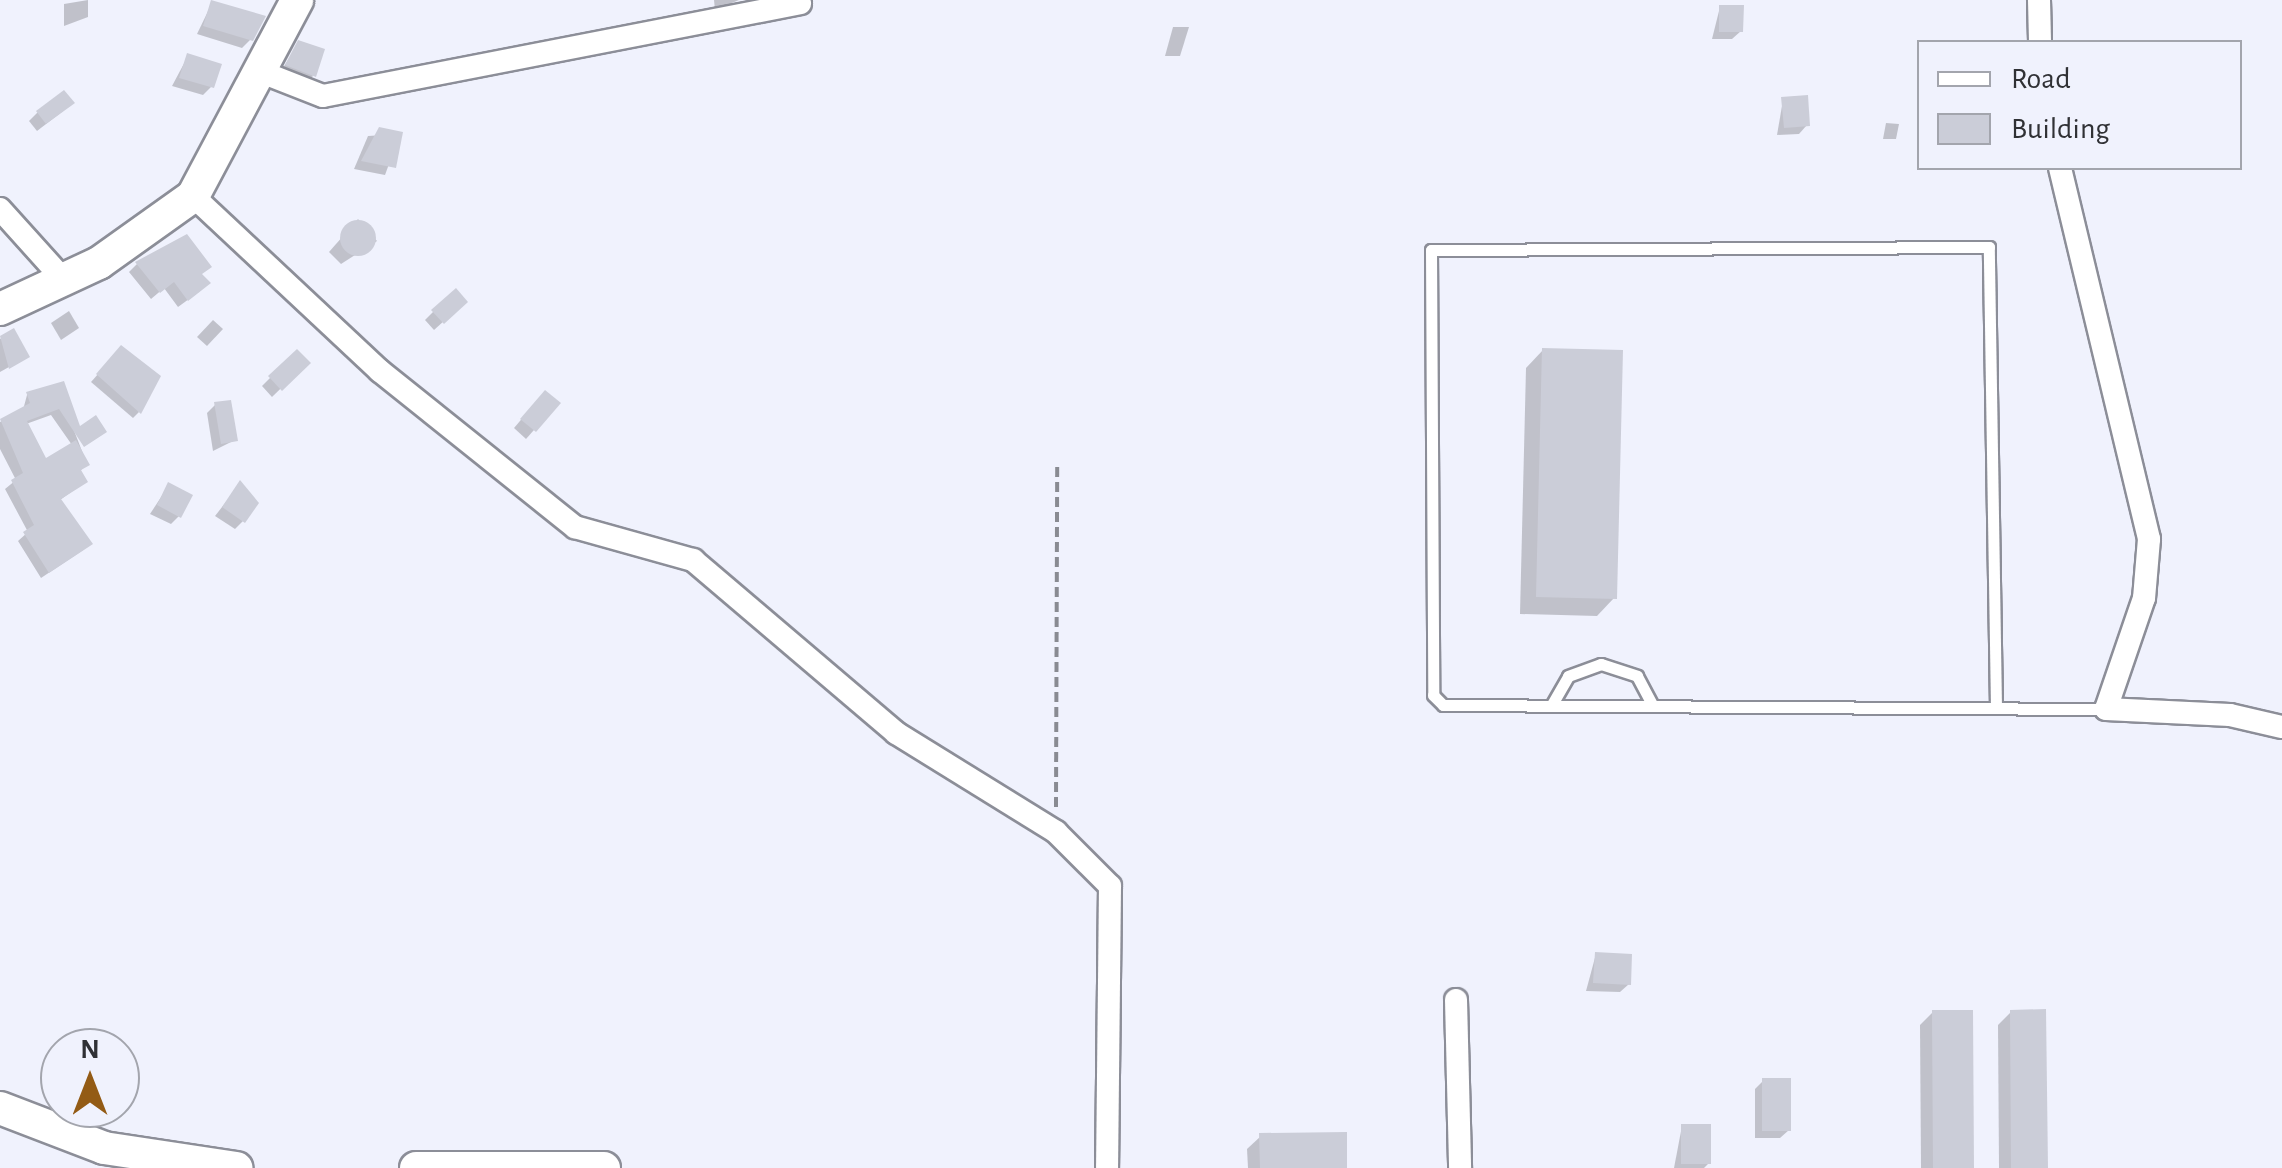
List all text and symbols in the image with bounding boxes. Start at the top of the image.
legend [1917,40,2242,170]
text: Road [2011,64,2071,94]
text: Building [2011,114,2110,144]
north arrow [40,1028,140,1128]
text: N [80,1036,100,1064]

